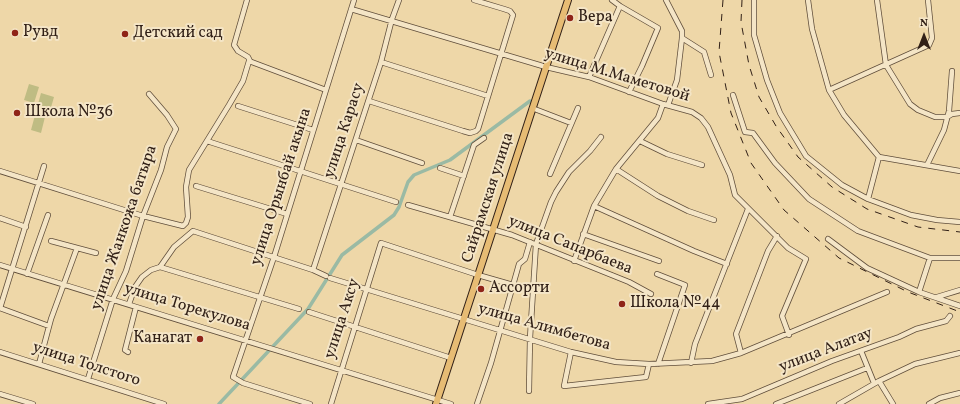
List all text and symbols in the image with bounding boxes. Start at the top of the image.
place label: Вера [578,8,613,28]
marker: Вера [565,13,575,23]
north arrow [904,16,944,56]
text: N [920,16,928,31]
place label: Рувд [23,23,58,43]
place label: Детский сад [133,24,223,44]
marker: Рувд [10,28,20,38]
marker: Детский сад [120,29,130,39]
street label: улица М.Маметовой [542,45,692,107]
street label: улица Карасу [321,81,369,181]
place label: Школа №36 [25,103,113,123]
street label: улица Орынбай акына [247,106,317,268]
marker: Школа №36 [12,108,22,118]
street label: Сайрамская улица [459,130,519,266]
street label: улица Жанкожа батыра [88,143,162,313]
street label: улица Сапарбаева [505,212,635,280]
street label: улица Аксу [321,277,365,361]
place label: Ассорти [489,279,550,299]
street label: улица Торекулова [121,280,253,336]
marker: Ассорти [476,284,486,294]
place label: Школа №44 [630,294,721,314]
marker: Школа №44 [617,299,627,309]
street label: улица Алимбетова [475,300,613,356]
street label: улица Алатау [776,324,876,378]
place label: Канагат [133,329,192,349]
marker: Канагат [195,334,205,344]
street label: улица Толстого [30,339,142,391]

